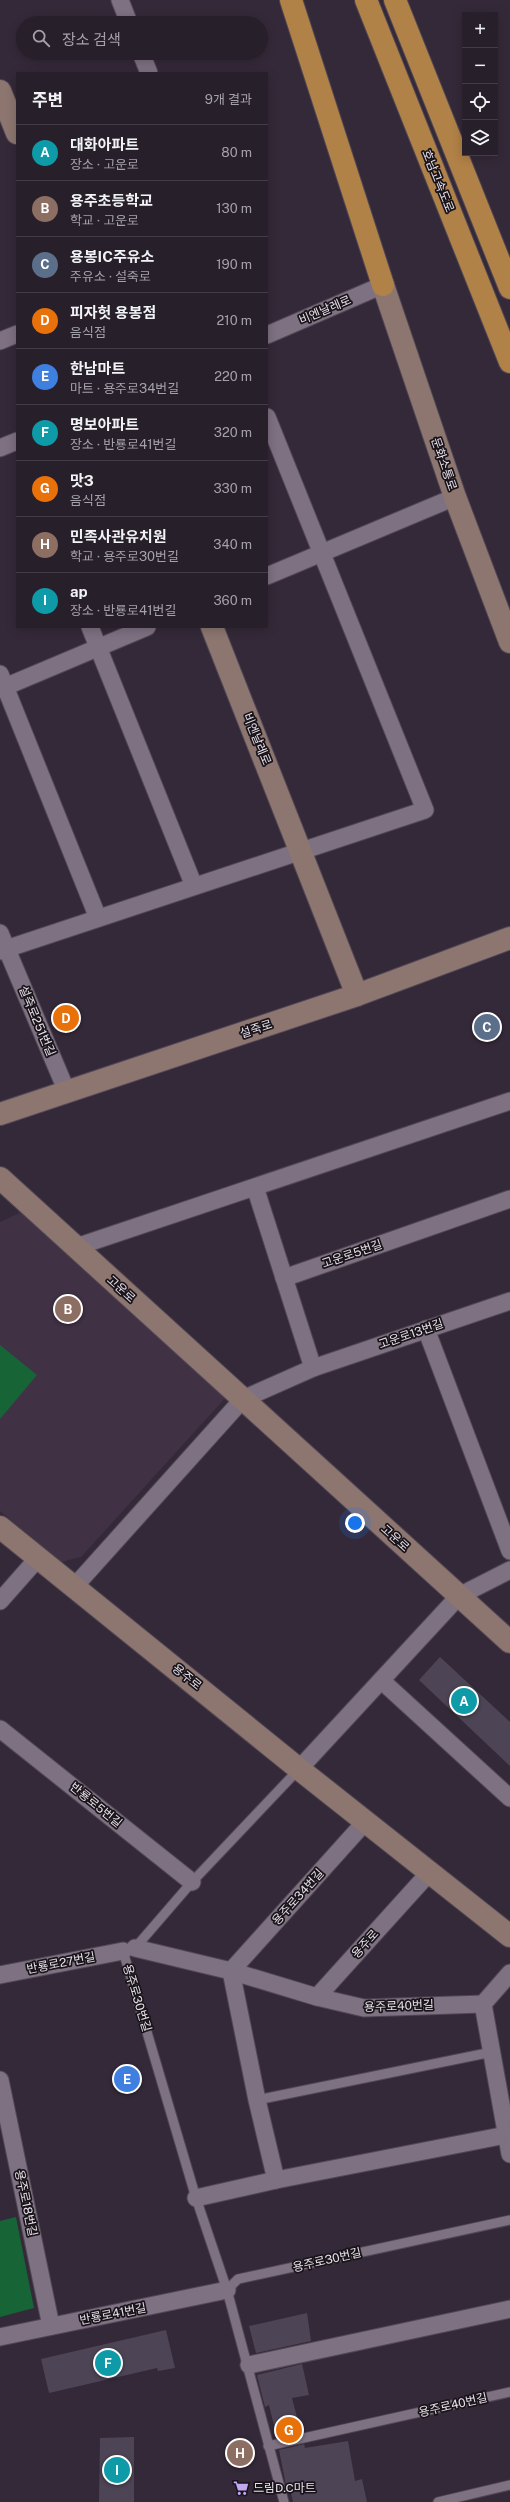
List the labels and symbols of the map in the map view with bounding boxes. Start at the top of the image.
street label: 호남고속도로 [419,148,457,214]
street label: 비엔날레로 [297,293,353,327]
street label: 문화소통로 [428,436,460,492]
street label: 비엔날레로 [240,711,274,767]
street label: 설죽로251번길 [16,984,58,1058]
pin: D [53,1003,79,1033]
pin: C [474,1012,500,1042]
street label: 설죽로 [238,1017,274,1041]
street label: 고운로5번길 [320,1237,384,1271]
street label: 고운로 [104,1273,138,1305]
pin: B [55,1294,81,1324]
street label: 고운로13번길 [377,1316,445,1352]
your location [345,1513,365,1533]
street label: 고운로 [378,1522,412,1554]
street label: 용주로 [170,1661,204,1693]
pin: A [451,1686,477,1716]
street label: 반룡로5번길 [67,1780,125,1830]
street label: 용주로34번길 [269,1866,327,1928]
street label: 용주로 [349,1927,381,1961]
street label: 반룡로27번길 [26,1949,96,1977]
street label: 용주로30번길 [120,1962,154,2034]
street label: 용주로40번길 [364,1998,434,2014]
pin: E [114,2064,140,2094]
street label: 용주로18번길 [12,2168,40,2238]
street label: 용주로30번길 [291,2245,363,2275]
street label: 반룡로41번길 [78,2301,148,2327]
pin: F [95,2348,121,2378]
street label: 용주로40번길 [417,2390,489,2420]
pin: G [276,2415,302,2445]
pin: H [227,2438,253,2468]
pin: I [104,2455,130,2485]
supermarket icon: 드림D.C마트 [232,2479,250,2497]
place label: 드림D.C마트 [253,2481,316,2495]

